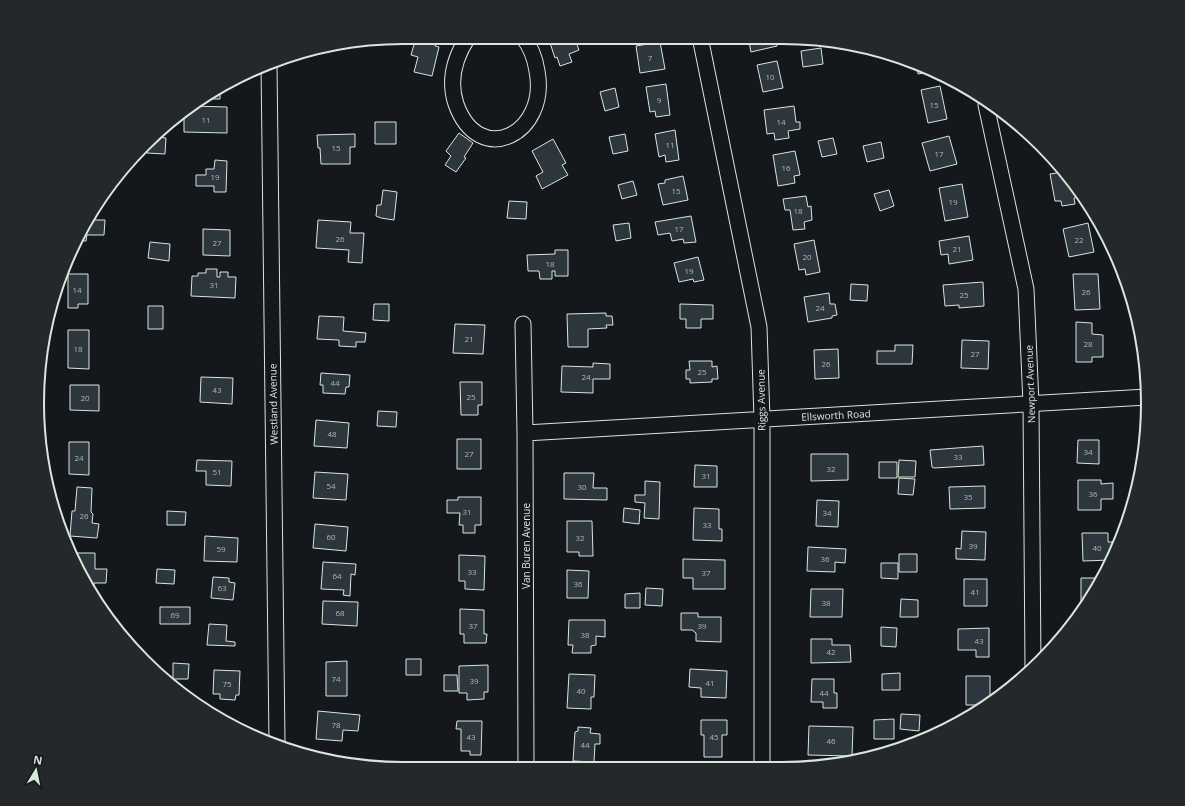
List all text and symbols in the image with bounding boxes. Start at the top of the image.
house number: 7 [648,52,653,63]
house number: 10 [765,71,775,82]
house number: 9 [657,94,662,105]
house number: 15 [929,99,939,110]
house number: 11 [201,114,211,125]
house number: 14 [776,116,786,127]
house number: 11 [665,139,675,150]
house number: 15 [331,142,341,153]
house number: 17 [934,148,944,159]
house number: 16 [781,162,791,173]
house number: 19 [210,171,220,182]
house number: 15 [671,185,681,196]
house number: 19 [948,196,958,207]
house number: 18 [793,205,803,216]
house number: 17 [674,223,684,234]
house number: 26 [335,233,345,244]
house number: 22 [1074,234,1084,245]
house number: 27 [212,237,222,248]
house number: 21 [952,243,962,254]
house number: 20 [802,251,812,262]
house number: 18 [545,258,555,269]
house number: 19 [684,265,694,276]
house number: 31 [209,279,219,290]
house number: 14 [72,284,82,295]
house number: 26 [1081,286,1091,297]
house number: 25 [959,289,969,300]
house number: 24 [815,302,825,313]
house number: 21 [464,333,474,344]
house number: 28 [1083,338,1093,349]
house number: 18 [73,343,83,354]
street label: Newport Avenue [1022,344,1038,423]
house number: 27 [970,348,980,359]
house number: 26 [821,358,831,369]
street label: Westland Avenue [265,363,281,445]
house number: 25 [697,366,707,377]
street label: Riggs Avenue [753,369,769,431]
house number: 24 [581,371,591,382]
house number: 44 [330,377,340,388]
house number: 43 [212,384,222,395]
house number: 25 [466,391,476,402]
house number: 20 [80,392,90,403]
street label: Ellsworth Road [801,406,871,424]
house number: 48 [327,428,337,439]
house number: 34 [1083,446,1093,457]
house number: 27 [464,448,474,459]
house number: 33 [953,451,963,462]
house number: 24 [74,452,84,463]
house number: 32 [826,463,836,474]
house number: 51 [212,466,222,477]
house number: 31 [701,470,711,481]
house number: 54 [326,480,336,491]
house number: 30 [577,481,587,492]
house number: 36 [1088,488,1098,499]
house number: 35 [963,491,973,502]
street label: Van Buren Avenue [519,503,533,589]
house number: 31 [462,506,472,517]
house number: 34 [822,507,832,518]
house number: 26 [79,510,89,521]
house number: 33 [702,519,712,530]
house number: 60 [326,531,336,542]
house number: 32 [575,532,585,543]
house number: 39 [968,540,978,551]
house number: 40 [1092,542,1102,553]
house number: 59 [216,543,226,554]
house number: 36 [820,553,830,564]
house number: 33 [467,566,477,577]
house number: 37 [701,567,711,578]
house number: 64 [332,570,342,581]
house number: 36 [573,578,583,589]
house number: 63 [217,582,227,593]
house number: 41 [970,586,980,597]
house number: 38 [821,597,831,608]
house number: 68 [335,607,345,618]
house number: 69 [170,609,180,620]
house number: 37 [468,620,478,631]
house number: 39 [697,620,707,631]
house number: 38 [580,629,590,640]
house number: 43 [974,635,984,646]
house number: 42 [826,646,836,657]
house number: 74 [331,673,341,684]
house number: 39 [469,675,479,686]
house number: 41 [705,677,715,688]
house number: 75 [222,678,232,689]
house number: 40 [576,685,586,696]
house number: 44 [819,687,829,698]
house number: 78 [331,719,341,730]
house number: 43 [466,731,476,742]
house number: 45 [709,731,719,742]
house number: 46 [826,735,836,746]
house number: 44 [580,739,590,750]
north arrow [16,750,56,790]
text: N [32,751,44,768]

